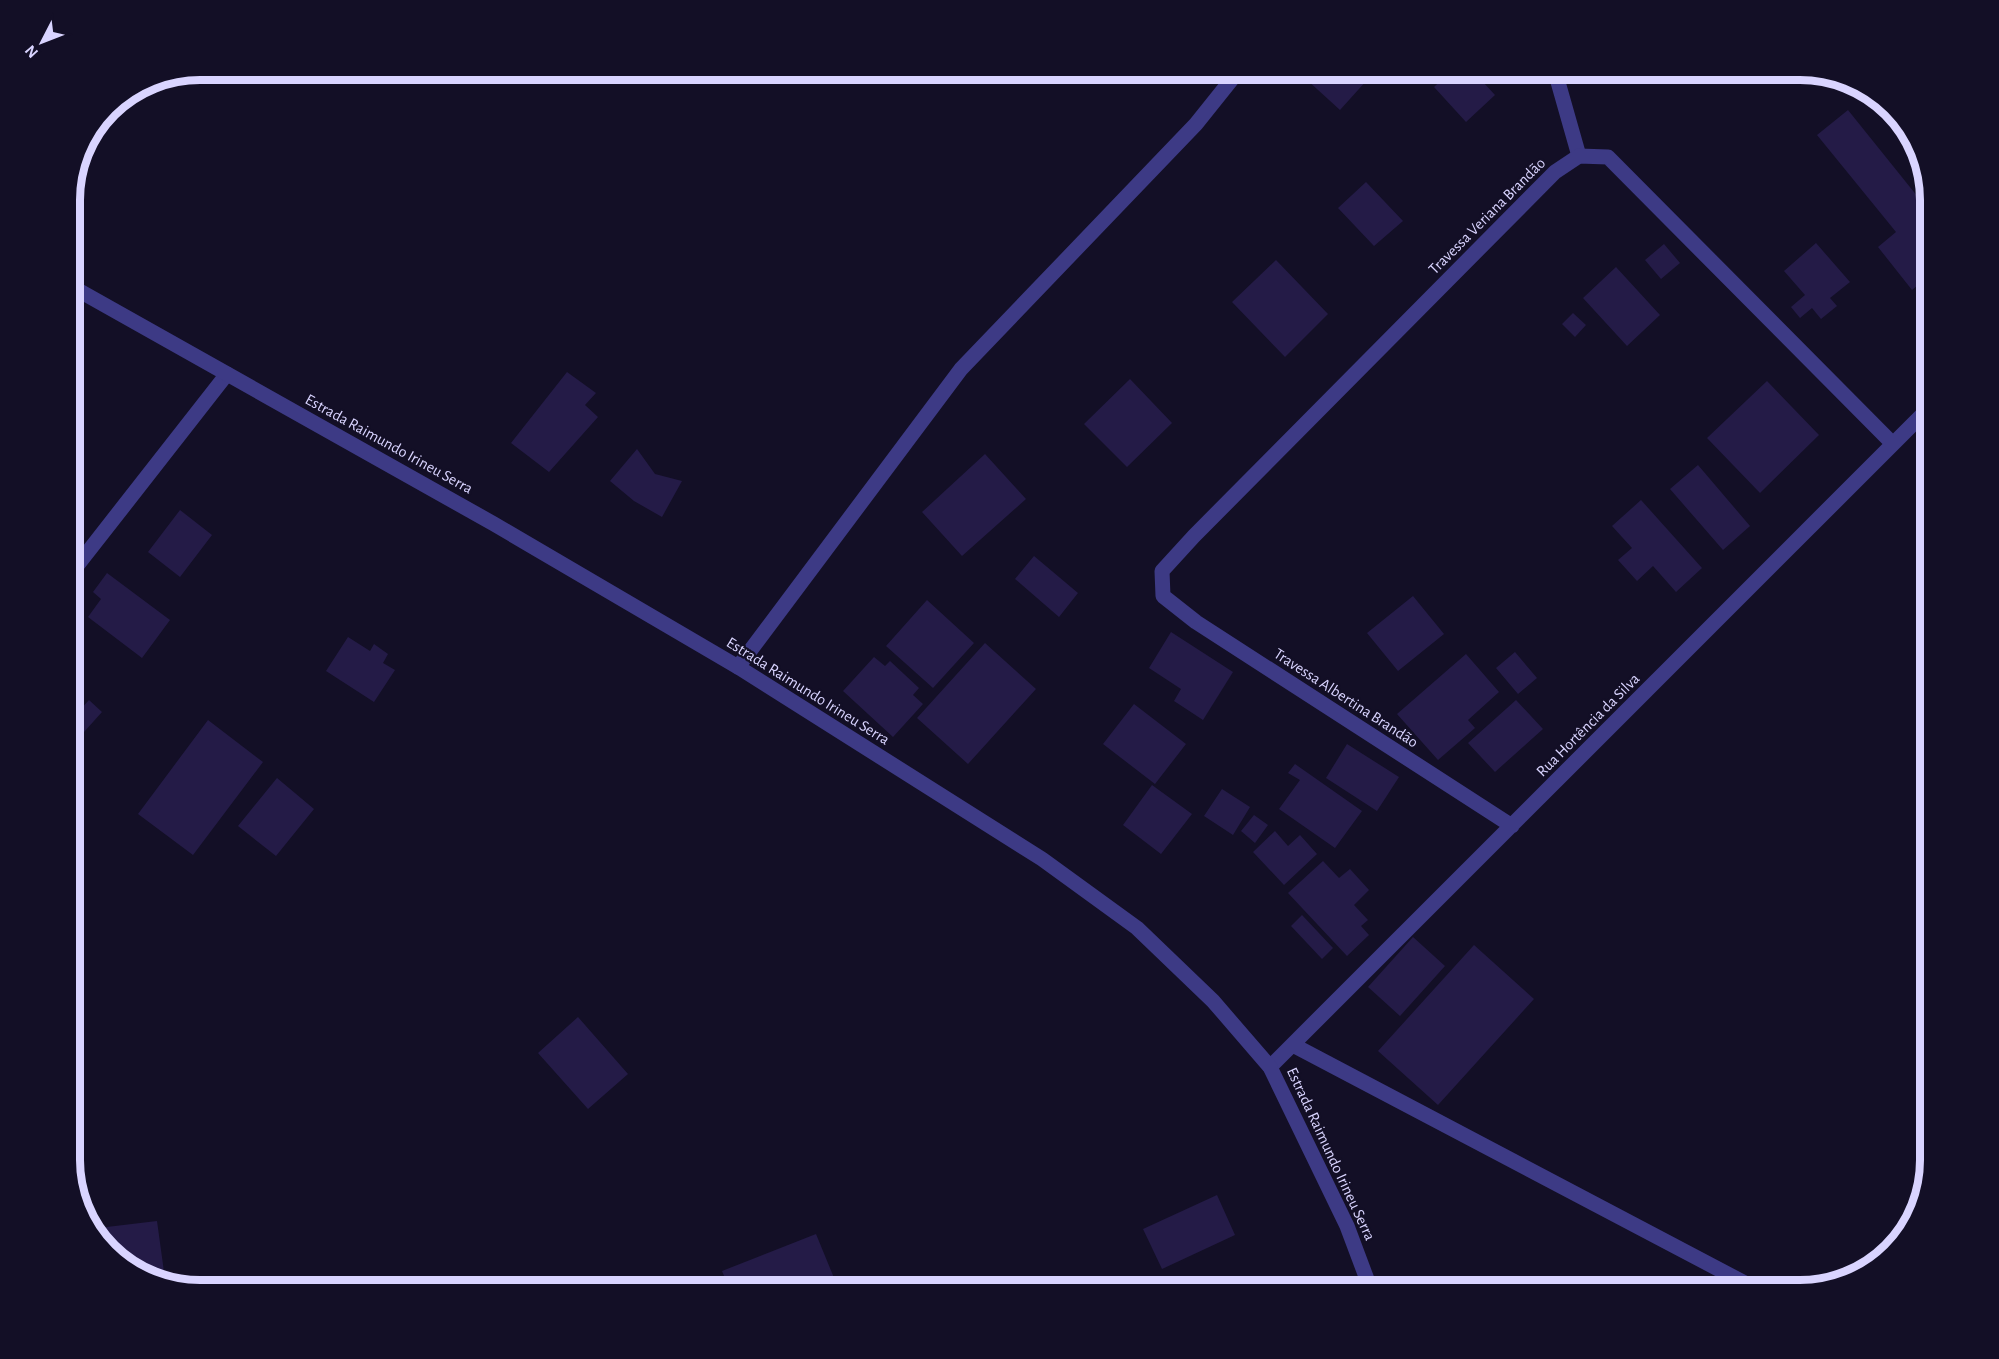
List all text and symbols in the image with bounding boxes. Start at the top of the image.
north arrow [12,12,72,72]
text: N [22,42,41,61]
street label: Travessa Veriana Brandão [1426,155,1548,277]
street label: Estrada Raimundo Irineu Serra [303,391,475,497]
street label: Estrada Raimundo Irineu Serra [724,634,892,748]
street label: Travessa Albertina Brandão [1271,645,1421,751]
street label: Rua Hortência da Silva [1533,670,1643,780]
street label: Estrada Raimundo Irineu Serra [1284,1065,1378,1243]

